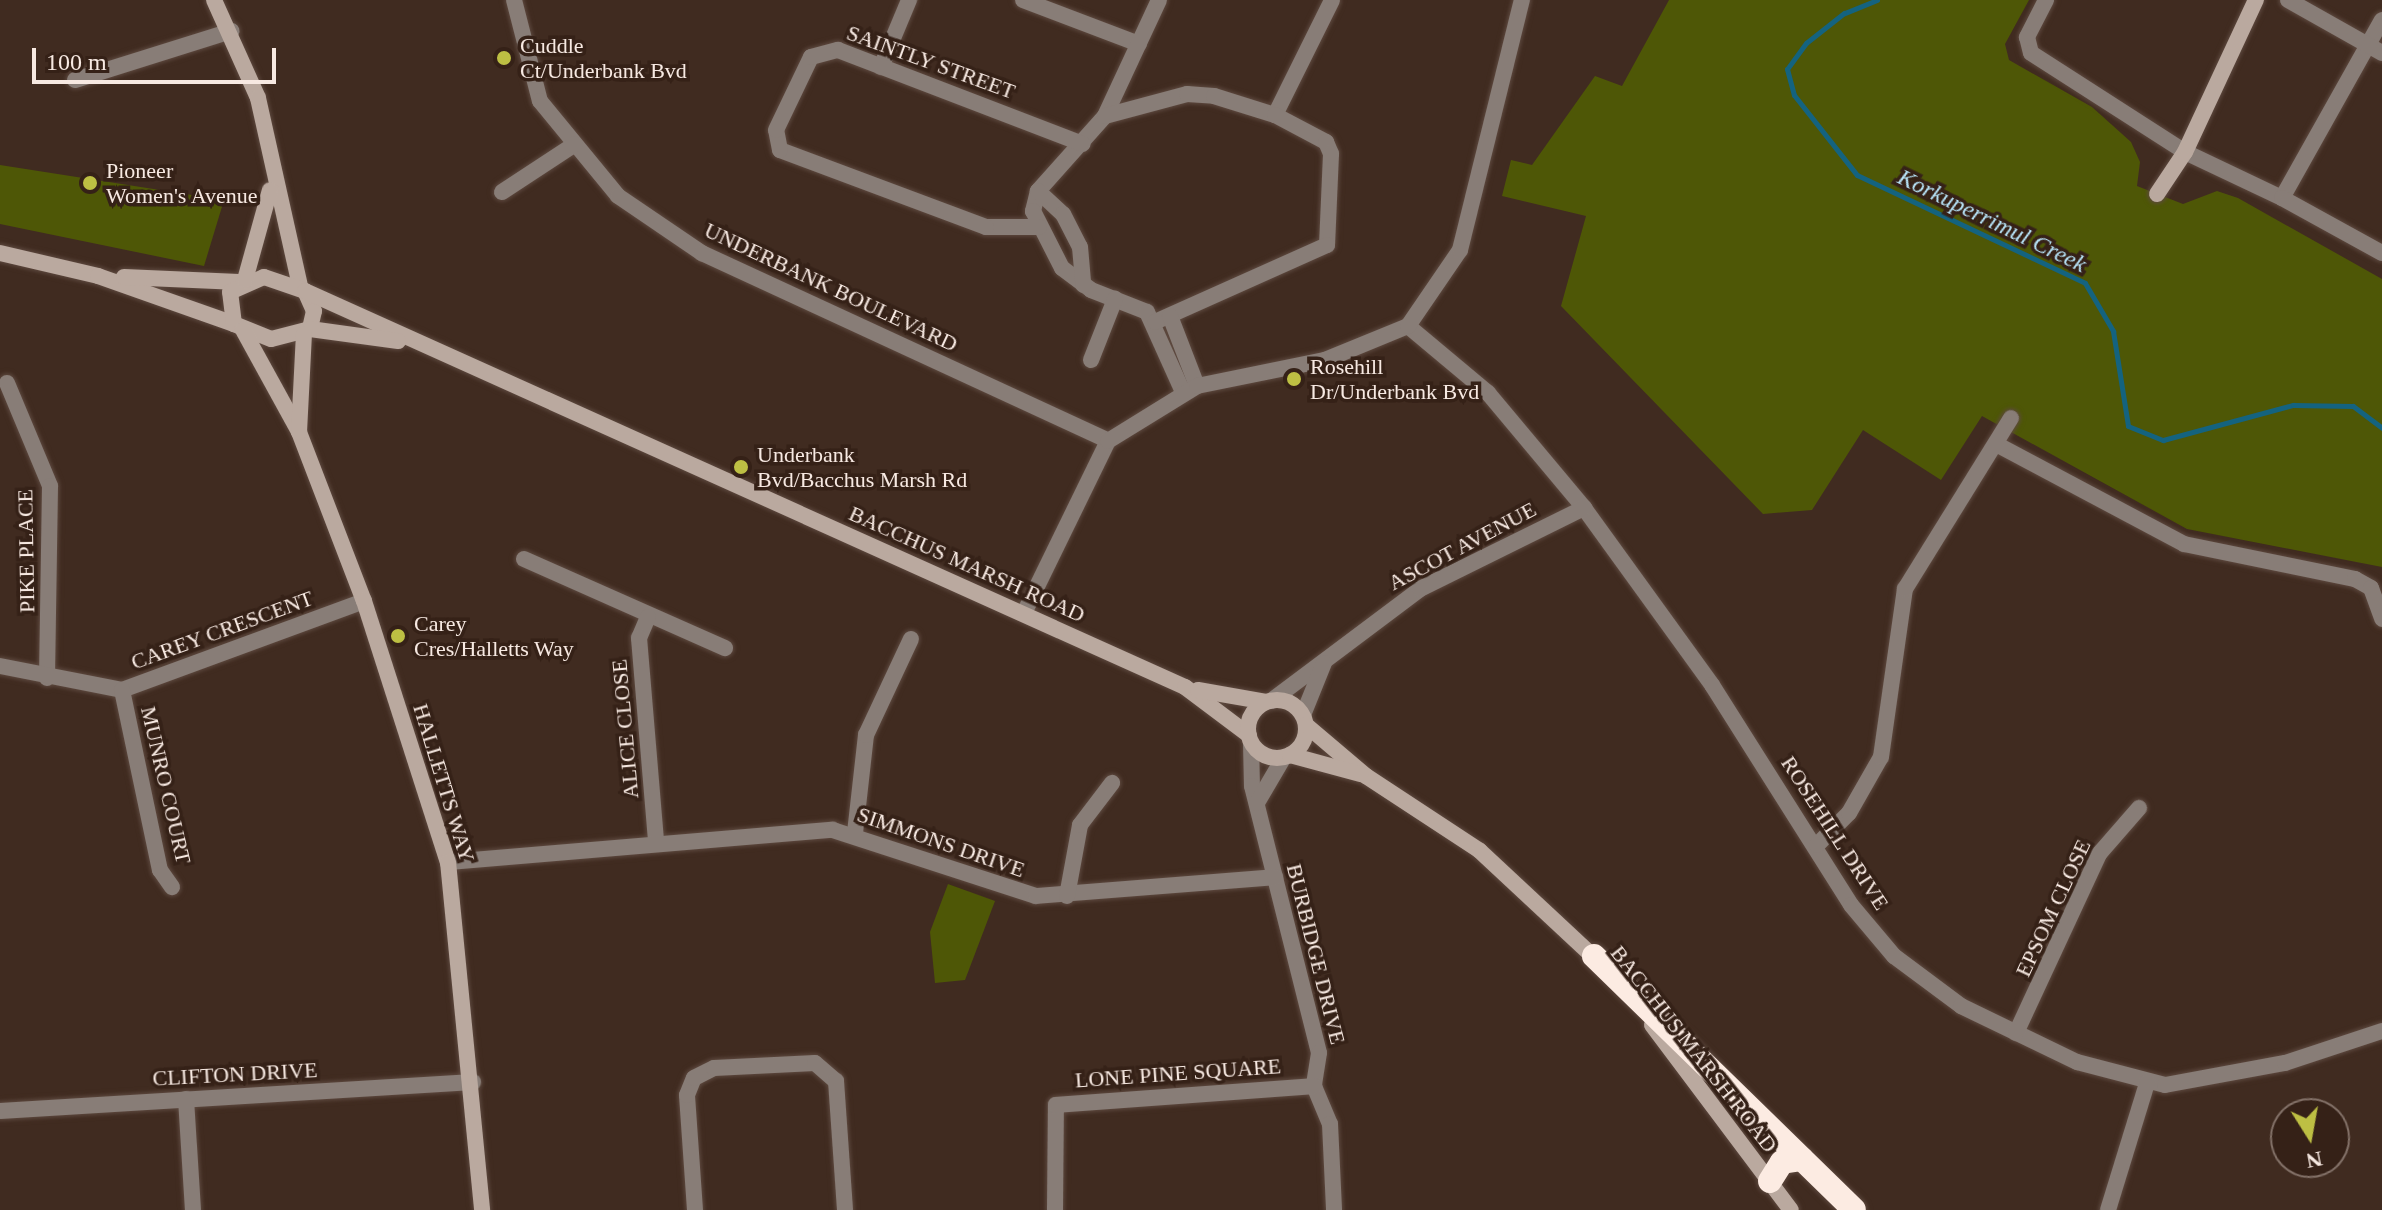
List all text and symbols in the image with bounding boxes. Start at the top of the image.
street label: SAINTLY STREET [843,19,1019,105]
scale bar [36,32,280,82]
place label: Cuddle Ct/Underbank Bvd [520,32,687,84]
text: 100 m [46,49,107,75]
marker: Cuddle Ct/Underbank Bvd [495,49,513,67]
place label: Pioneer Women's Avenue [106,157,259,208]
water label: Korkuperrimul Creek [1893,163,2091,279]
marker: Pioneer Women's Avenue [81,174,99,192]
street label: UNDERBANK BOULEVARD [700,217,962,357]
place label: Rosehill Dr/Underbank Bvd [1310,353,1479,404]
marker: Rosehill Dr/Underbank Bvd [1285,370,1303,388]
place label: Underbank Bvd/Bacchus Marsh Rd [757,441,967,492]
marker: Underbank Bvd/Bacchus Marsh Rd [732,458,750,476]
street label: PIKE PLACE [12,489,40,613]
street label: ASCOT AVENUE [1383,496,1541,596]
street label: BACCHUS MARSH ROAD [845,500,1089,628]
street label: CAREY CRESCENT [127,585,317,675]
place label: Carey Cres/Halletts Way [414,610,574,662]
marker: Carey Cres/Halletts Way [389,627,407,645]
street label: ALICE CLOSE [606,658,644,800]
street label: HALLETTS WAY [407,700,481,866]
street label: MUNRO COURT [135,704,197,866]
street label: ROSEHILL DRIVE [1775,751,1895,915]
street label: SIMMONS DRIVE [854,801,1028,883]
street label: EPSOM CLOSE [2010,835,2096,981]
street label: BURBIDGE DRIVE [1281,861,1351,1047]
street label: BACCHUS MARSH ROAD [1605,940,1783,1158]
street label: LONE PINE SQUARE [1074,1053,1282,1093]
street label: CLIFTON DRIVE [152,1056,318,1092]
north arrow [2270,1098,2350,1178]
text: N [2304,1146,2324,1174]

